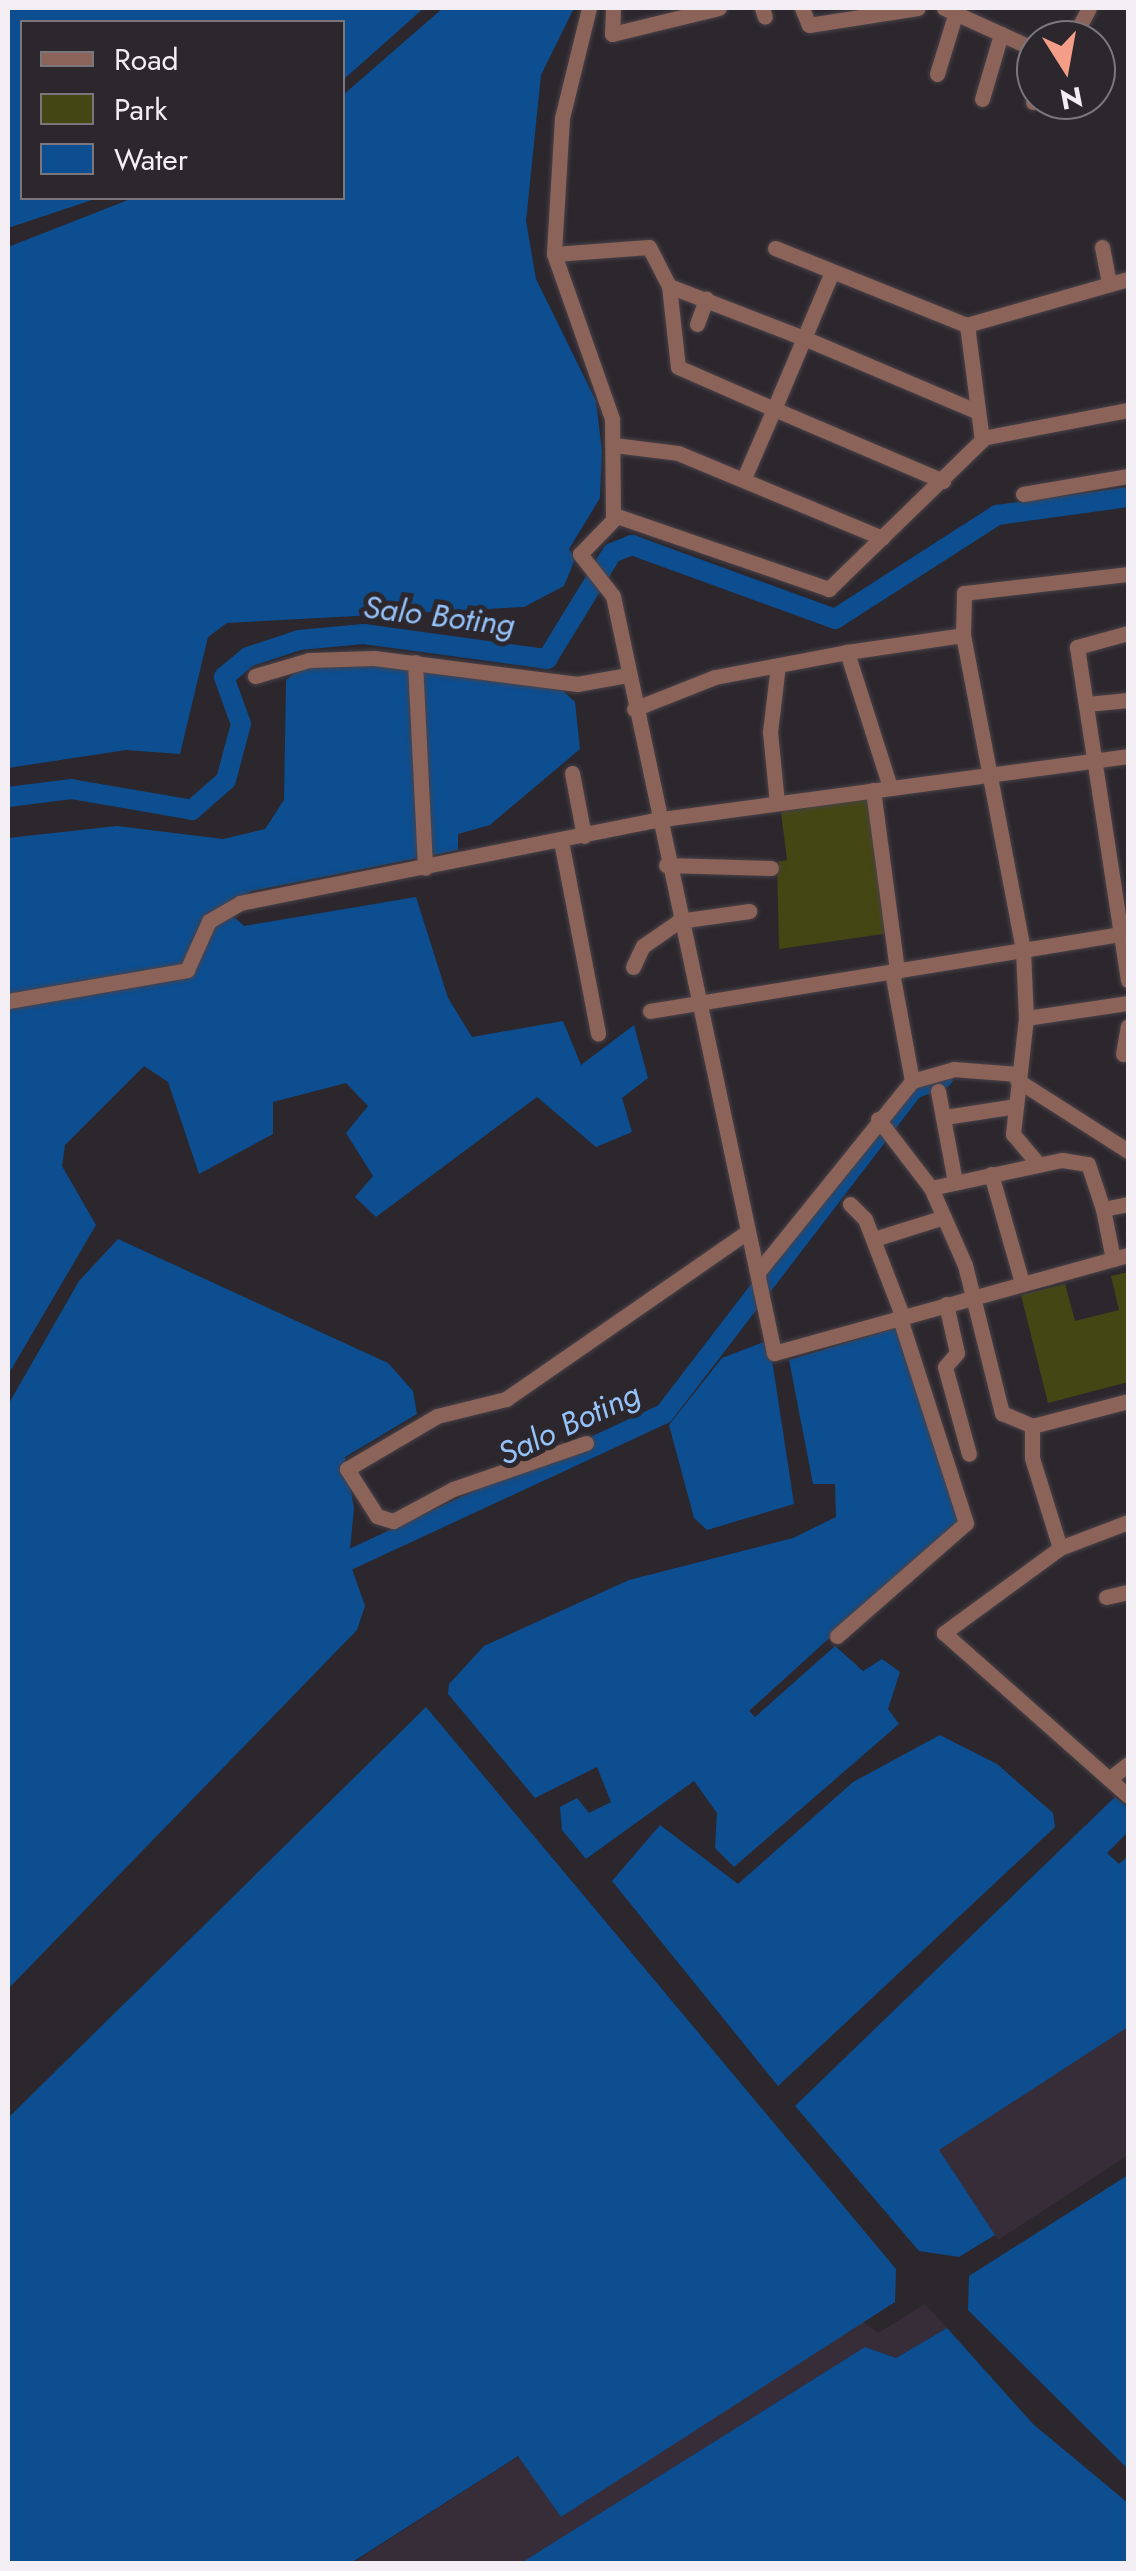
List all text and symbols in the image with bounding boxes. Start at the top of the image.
legend [20,20,345,200]
north arrow [1016,20,1116,120]
text: Road [114,38,179,81]
text: N [1057,76,1086,120]
text: Park [114,88,167,131]
text: Water [114,138,188,181]
water label: Salo Boting [361,588,517,644]
water label: Salo Boting [492,1374,646,1474]

